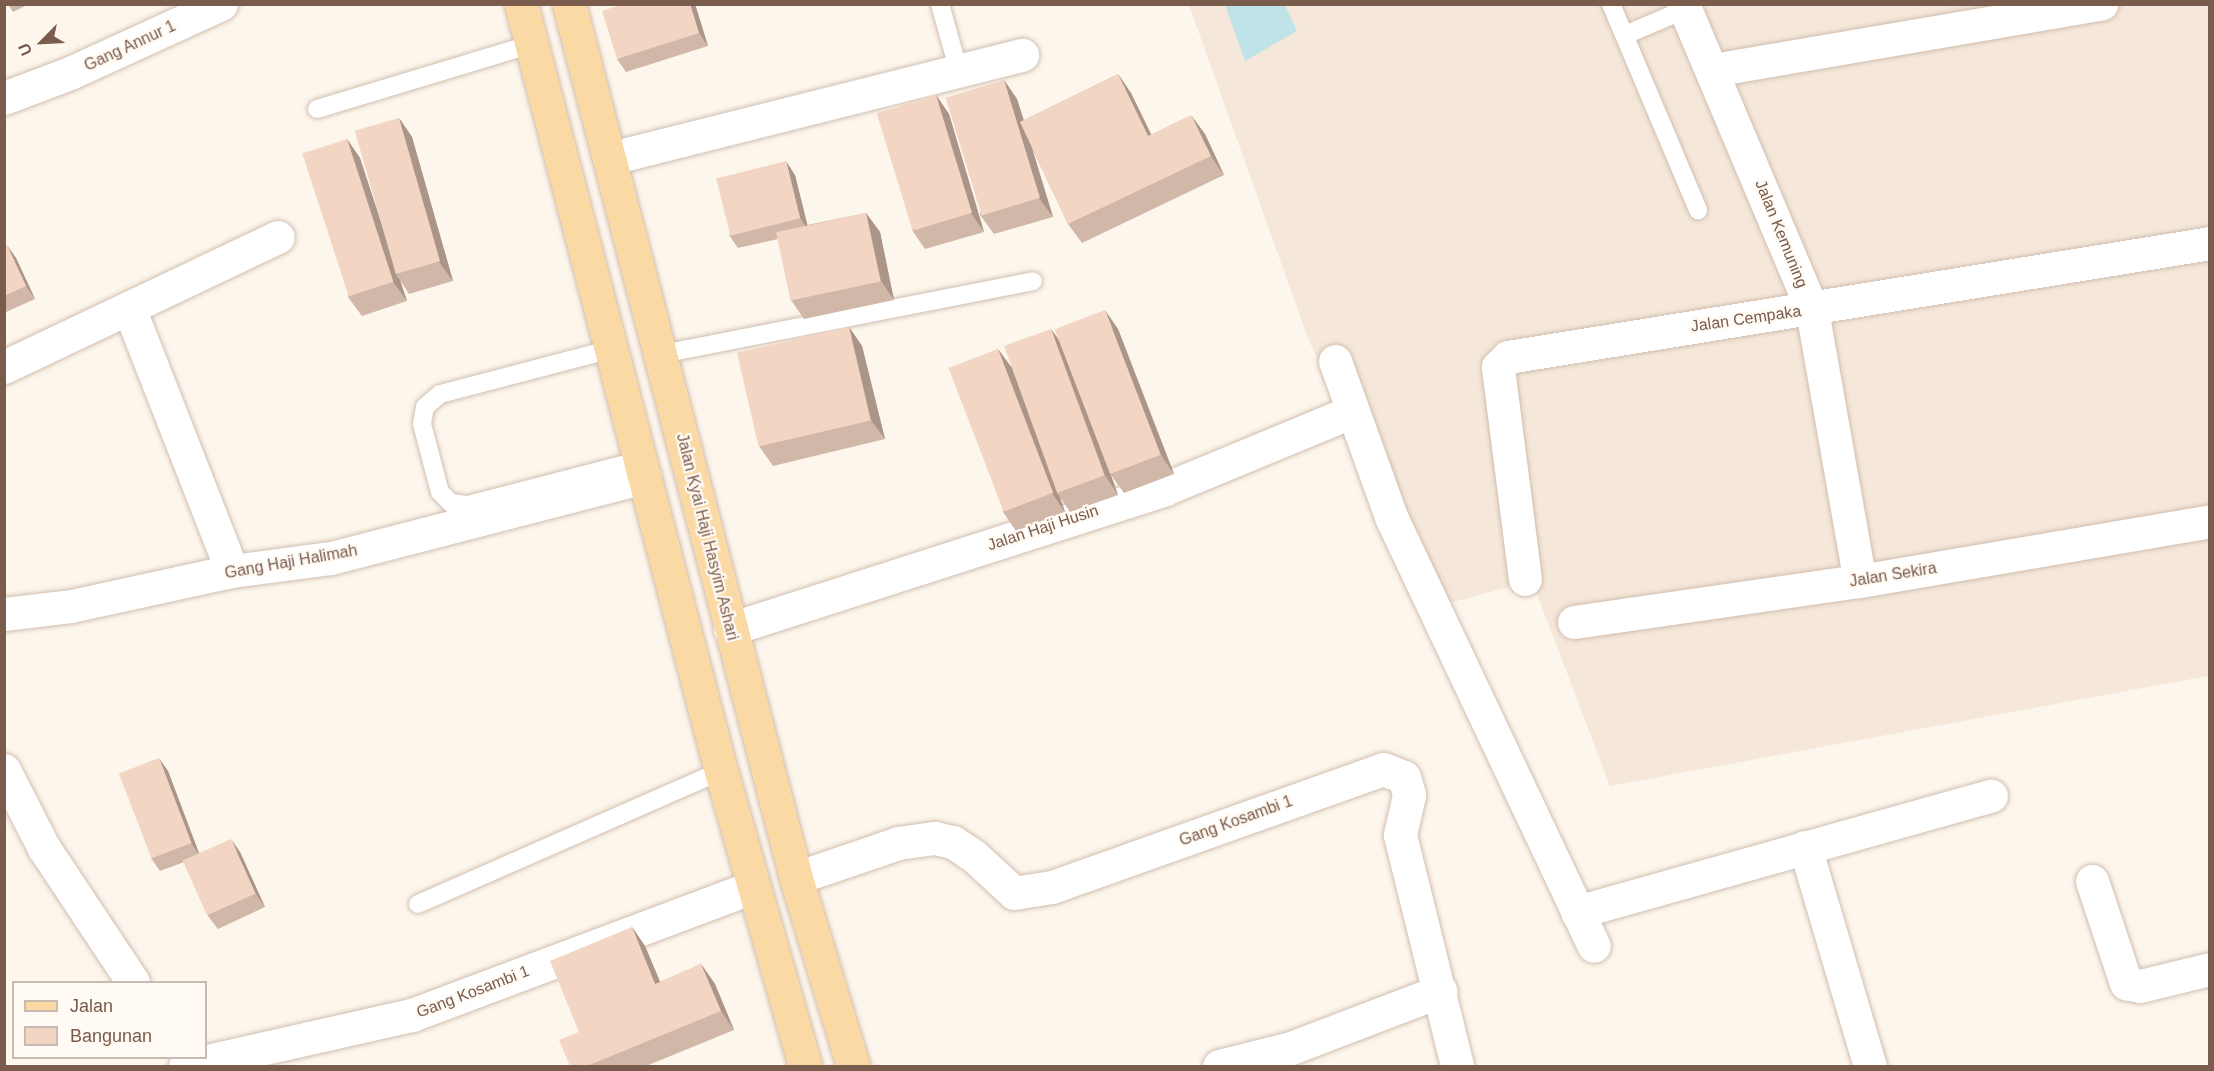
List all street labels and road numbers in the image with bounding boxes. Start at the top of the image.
street label: Gang Annur 1 [81,16,179,76]
street label: Jalan Kemuning [1751,177,1811,291]
street label: Jalan Cempaka [1690,302,1802,336]
street label: Jalan Kyai Haji Hasyim Ashari [672,431,742,643]
street label: Jalan Haji Husin [985,501,1101,555]
street label: Gang Haji Halimah [223,541,359,583]
street label: Jalan Sekira [1848,559,1938,591]
street label: Gang Kosambi 1 [1177,792,1295,850]
street label: Gang Kosambi 1 [414,962,532,1022]

